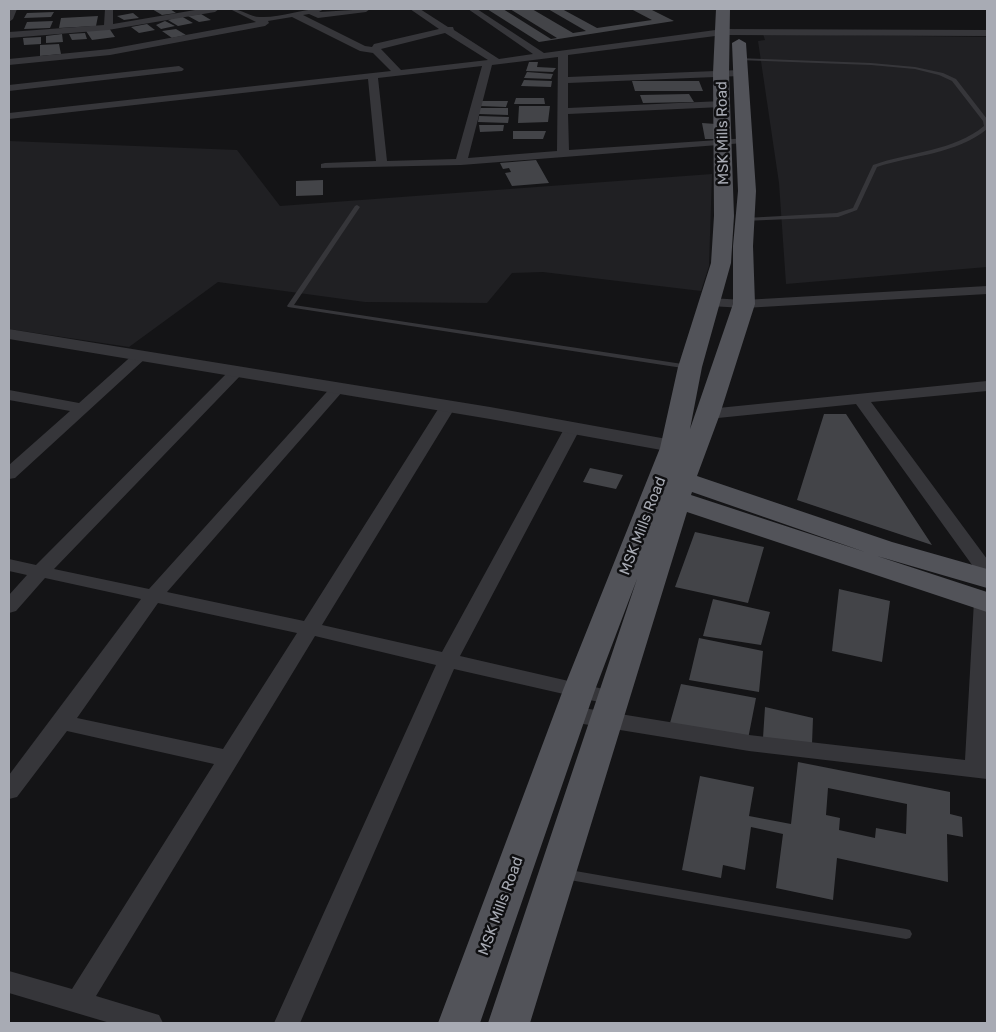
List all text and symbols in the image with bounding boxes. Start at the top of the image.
street label: MSK Mills Road [713,81,733,185]
street label: MSK Mills Road [616,474,670,578]
street label: MSK Mills Road [475,854,527,958]

